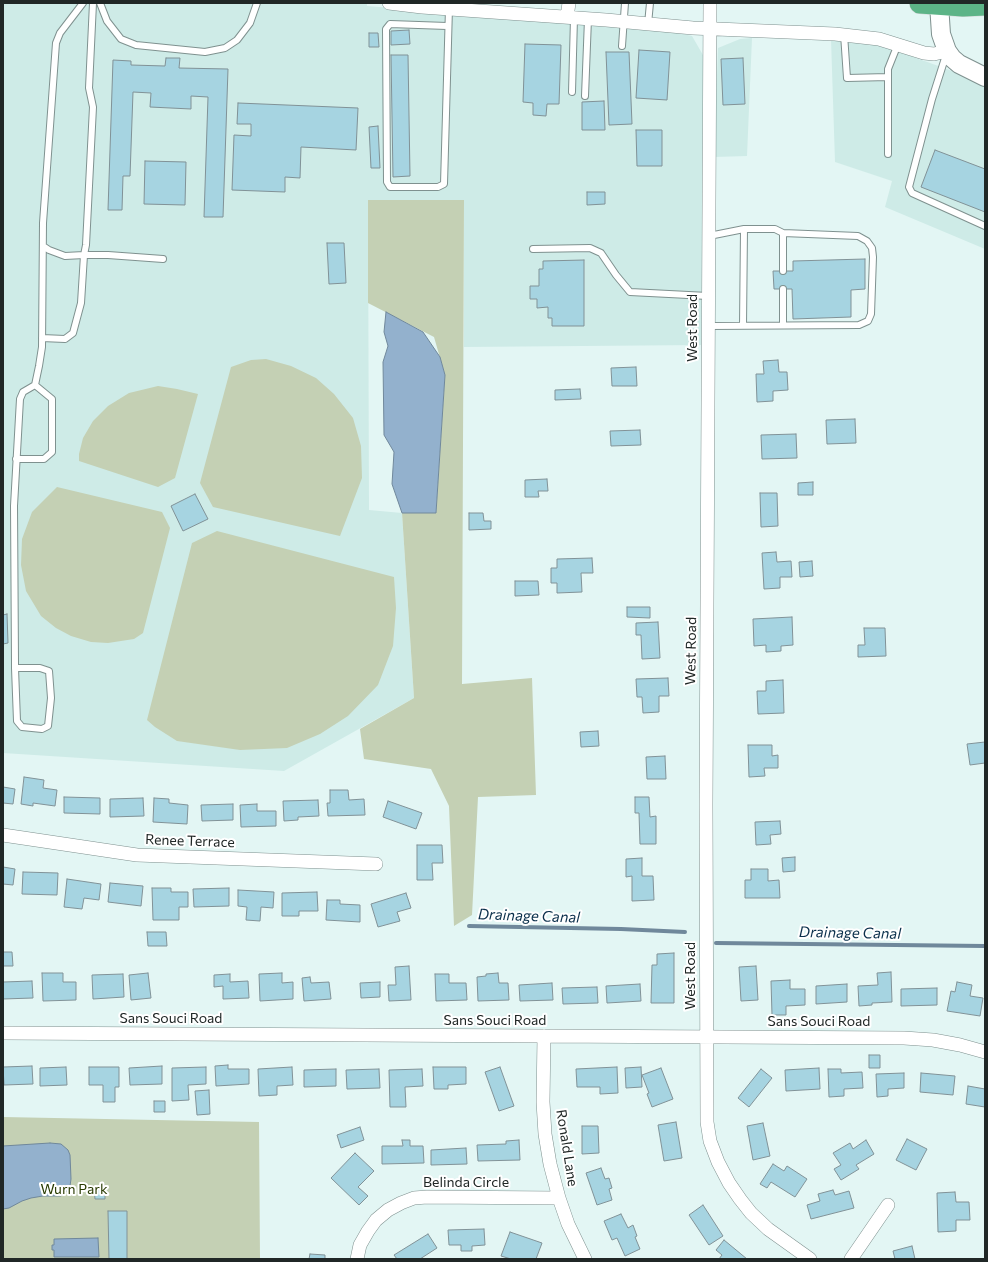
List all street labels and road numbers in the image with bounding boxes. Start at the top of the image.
street label: West Road [684,294,700,362]
street label: West Road [682,617,700,685]
street label: Renee Terrace [145,831,235,851]
street label: West Road [682,942,698,1010]
street label: Sans Souci Road [120,1010,222,1026]
street label: Sans Souci Road [444,1012,546,1028]
street label: Sans Souci Road [768,1013,870,1029]
street label: Ronald Lane [553,1108,581,1188]
street label: Belinda Circle [423,1174,509,1190]

